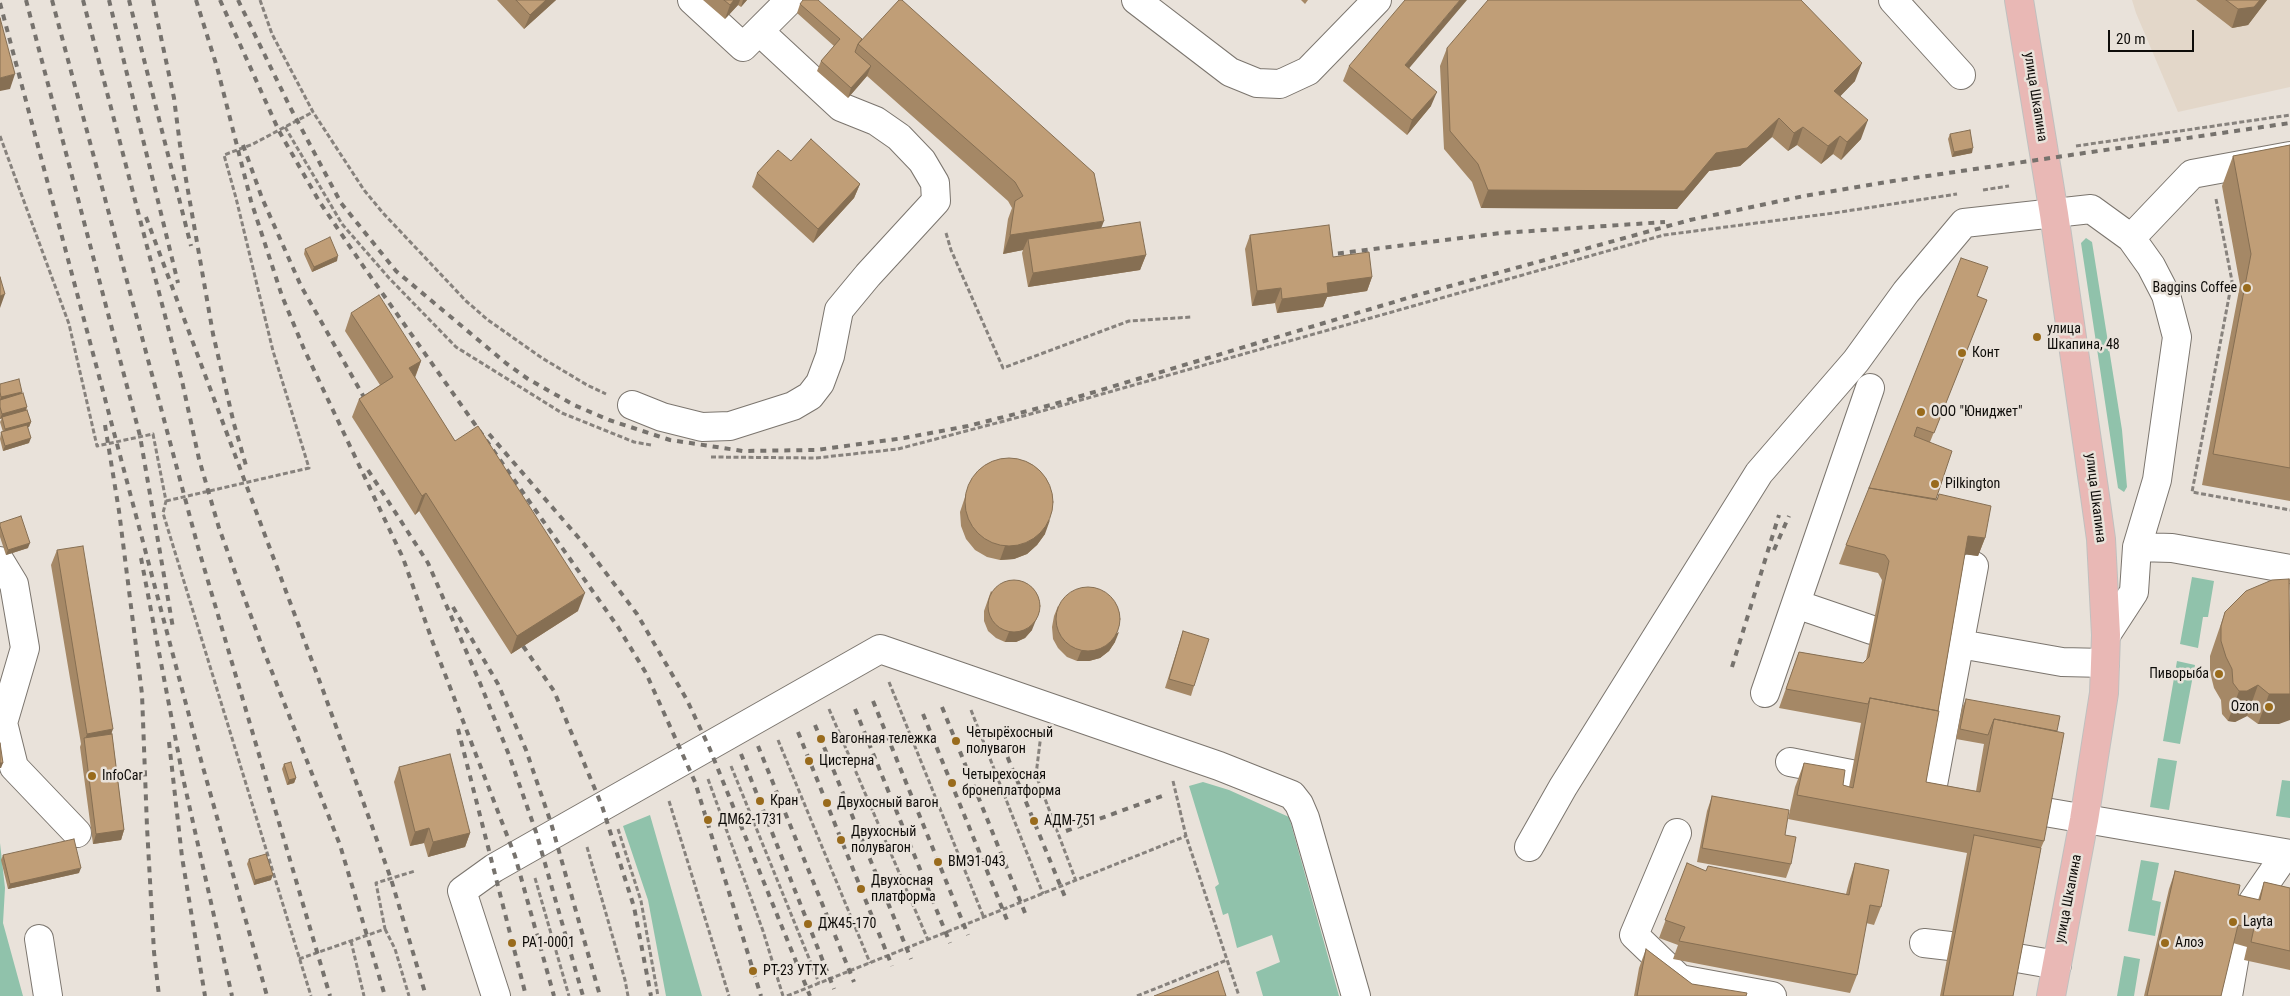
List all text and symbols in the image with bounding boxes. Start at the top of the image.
scale bar [2110,20,2196,52]
text: 20 m [2116,30,2146,48]
street label: улица Шкапина [2020,51,2050,143]
place label: Baggins Coffee [2152,280,2237,296]
marker: Baggins Coffee [2241,282,2253,294]
place label: улица Шкапина, 48 [2047,321,2120,354]
marker: улица Шкапина, 48 [2031,331,2043,343]
place label: Конт [1972,345,2000,361]
marker: Конт [1956,347,1968,359]
place label: ООО "Юниджет" [1931,404,2023,420]
marker: ООО "Юниджет" [1915,406,1927,418]
street label: улица Шкапина [2081,452,2109,544]
place label: Pilkington [1945,476,2000,492]
marker: Pilkington [1929,478,1941,490]
place label: Пиворыба [2149,666,2209,682]
marker: Пиворыба [2213,668,2225,680]
place label: Ozon [2231,699,2259,715]
marker: Ozon [2263,701,2275,713]
place label: Четырёхосный полувагон [966,725,1053,758]
place label: Вагонная тележка [831,731,937,747]
marker: Вагонная тележка [815,733,827,745]
marker: Четырёхосный полувагон [950,735,962,747]
place label: Цистерна [819,753,874,769]
marker: Цистерна [803,755,815,767]
place label: Четырехосная бронеплатформа [962,767,1061,800]
place label: InfoCar [102,768,143,784]
marker: InfoCar [86,770,98,782]
marker: Четырехосная бронеплатформа [946,777,958,789]
place label: Кран [770,793,798,809]
marker: Кран [754,795,766,807]
place label: Двухосный вагон [837,795,939,811]
marker: Двухосный вагон [821,797,833,809]
place label: ДМ62-1731 [718,812,783,828]
place label: АДМ-751 [1044,813,1096,829]
marker: ДМ62-1731 [702,814,714,826]
marker: АДМ-751 [1028,815,1040,827]
place label: Двухосный полувагон [851,824,916,856]
marker: Двухосный полувагон [835,834,847,846]
street label: улица Шкапина [2052,853,2086,945]
place label: ВМЭ1-043 [948,854,1006,870]
marker: ВМЭ1-043 [932,856,944,868]
place label: Двухосная платформа [871,873,936,906]
marker: Двухосная платформа [855,883,867,895]
place label: Layta [2243,914,2273,930]
place label: ДЖ45-170 [818,916,876,932]
marker: Layta [2227,916,2239,928]
marker: ДЖ45-170 [802,918,814,930]
place label: РА1-0001 [522,935,575,951]
place label: Алоэ [2175,935,2204,951]
marker: РА1-0001 [506,937,518,949]
marker: Алоэ [2159,937,2171,949]
place label: РТ-23 УТТХ [763,963,827,979]
marker: РТ-23 УТТХ [747,965,759,977]

